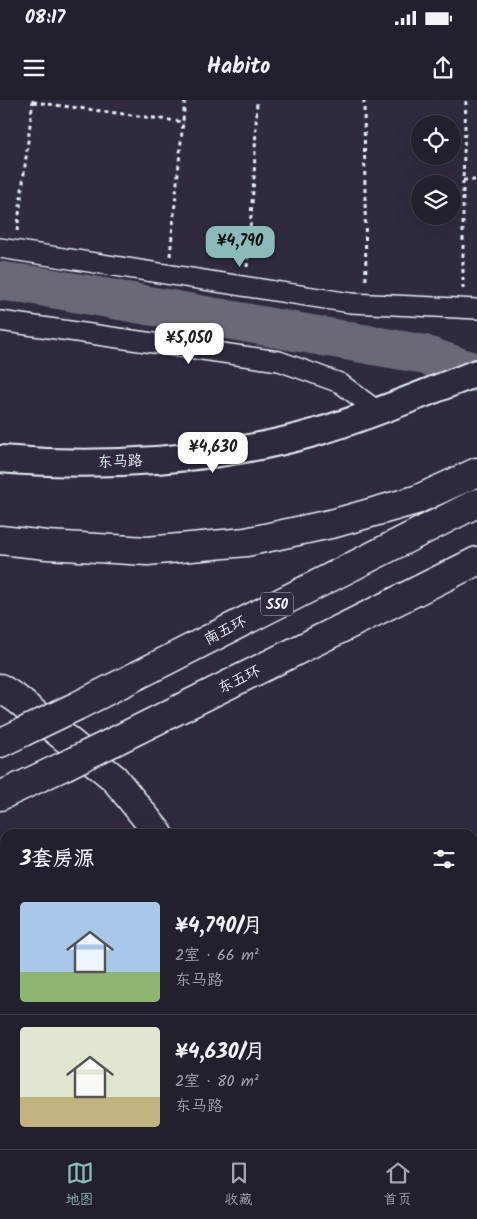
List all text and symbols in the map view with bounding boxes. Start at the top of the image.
text: 08:17 [25,3,65,33]
text: Habito [207,50,270,85]
icon: menu [20,54,48,82]
icon: share [429,54,457,82]
map controls [411,115,461,225]
button: locate [411,115,461,165]
button: layers [411,175,461,225]
pin: ¥4,790 [199,226,281,268]
text: ¥4,790 [217,229,263,254]
pin: ¥5,050 [148,322,230,365]
text: ¥5,050 [166,326,212,351]
pin: ¥4,630 [172,432,254,474]
text: ¥4,630 [189,435,237,460]
street label: 东马路 [97,449,143,475]
road number: S50 [261,592,293,616]
street label: 南五环 [200,610,251,652]
street label: 东五环 [214,659,265,701]
text: 3套房源 [20,843,95,876]
icon: filters [430,845,458,873]
text: ¥4,790/月 [175,910,263,943]
icon: home [60,922,120,982]
text: 2室 · 66 m² [175,943,259,968]
text: 东马路 [175,968,223,993]
text: ¥4,630/月 [175,1036,265,1069]
icon: home [60,1047,120,1107]
text: 2室 · 80 m² [175,1069,259,1094]
text: 东马路 [175,1094,223,1119]
tab: 地图 [66,1159,94,1211]
tab: 收藏 [225,1159,253,1211]
tab: 首页 [384,1159,412,1211]

